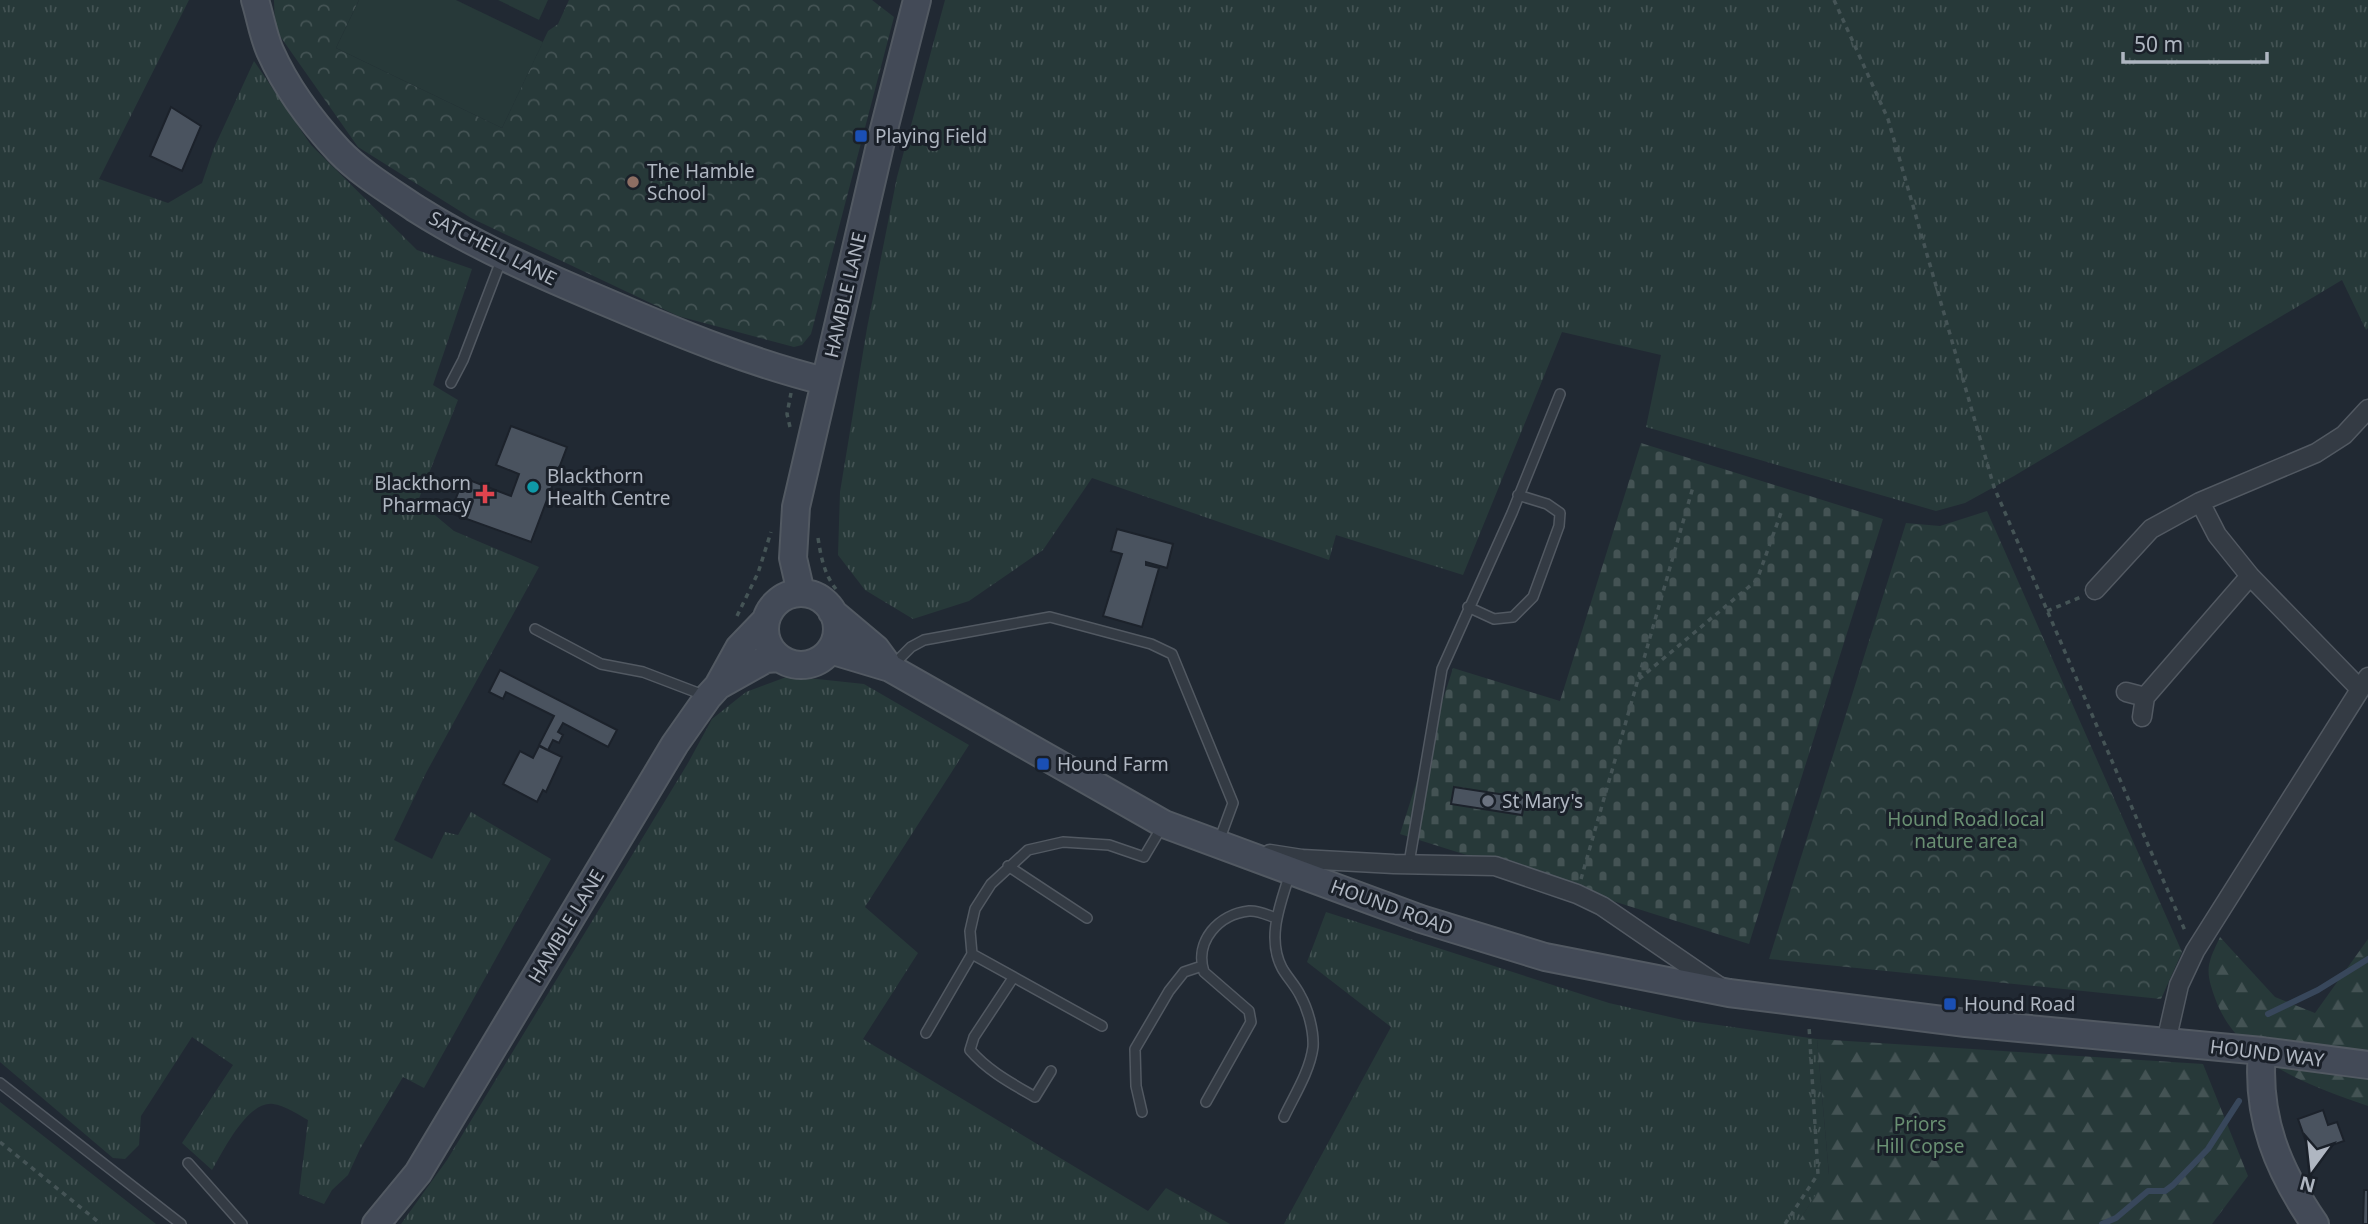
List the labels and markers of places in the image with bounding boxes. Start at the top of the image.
place label: Playing Field [875,123,987,149]
marker: Playing Field [853,128,869,144]
place label: The Hamble School [647,158,755,206]
marker: The Hamble School [625,174,641,190]
place label: Blackthorn Health Centre [547,463,670,511]
place label: Blackthorn Pharmacy [374,470,471,518]
marker: Blackthorn Health Centre [525,479,541,495]
marker: Blackthorn Pharmacy [477,486,493,502]
place label: Hound Farm [1057,751,1169,777]
marker: Hound Farm [1035,756,1051,772]
place label: St Mary's [1502,788,1583,814]
marker: St Mary's [1480,793,1496,809]
place label: Hound Road [1964,991,2075,1017]
marker: Hound Road [1942,996,1958,1012]

